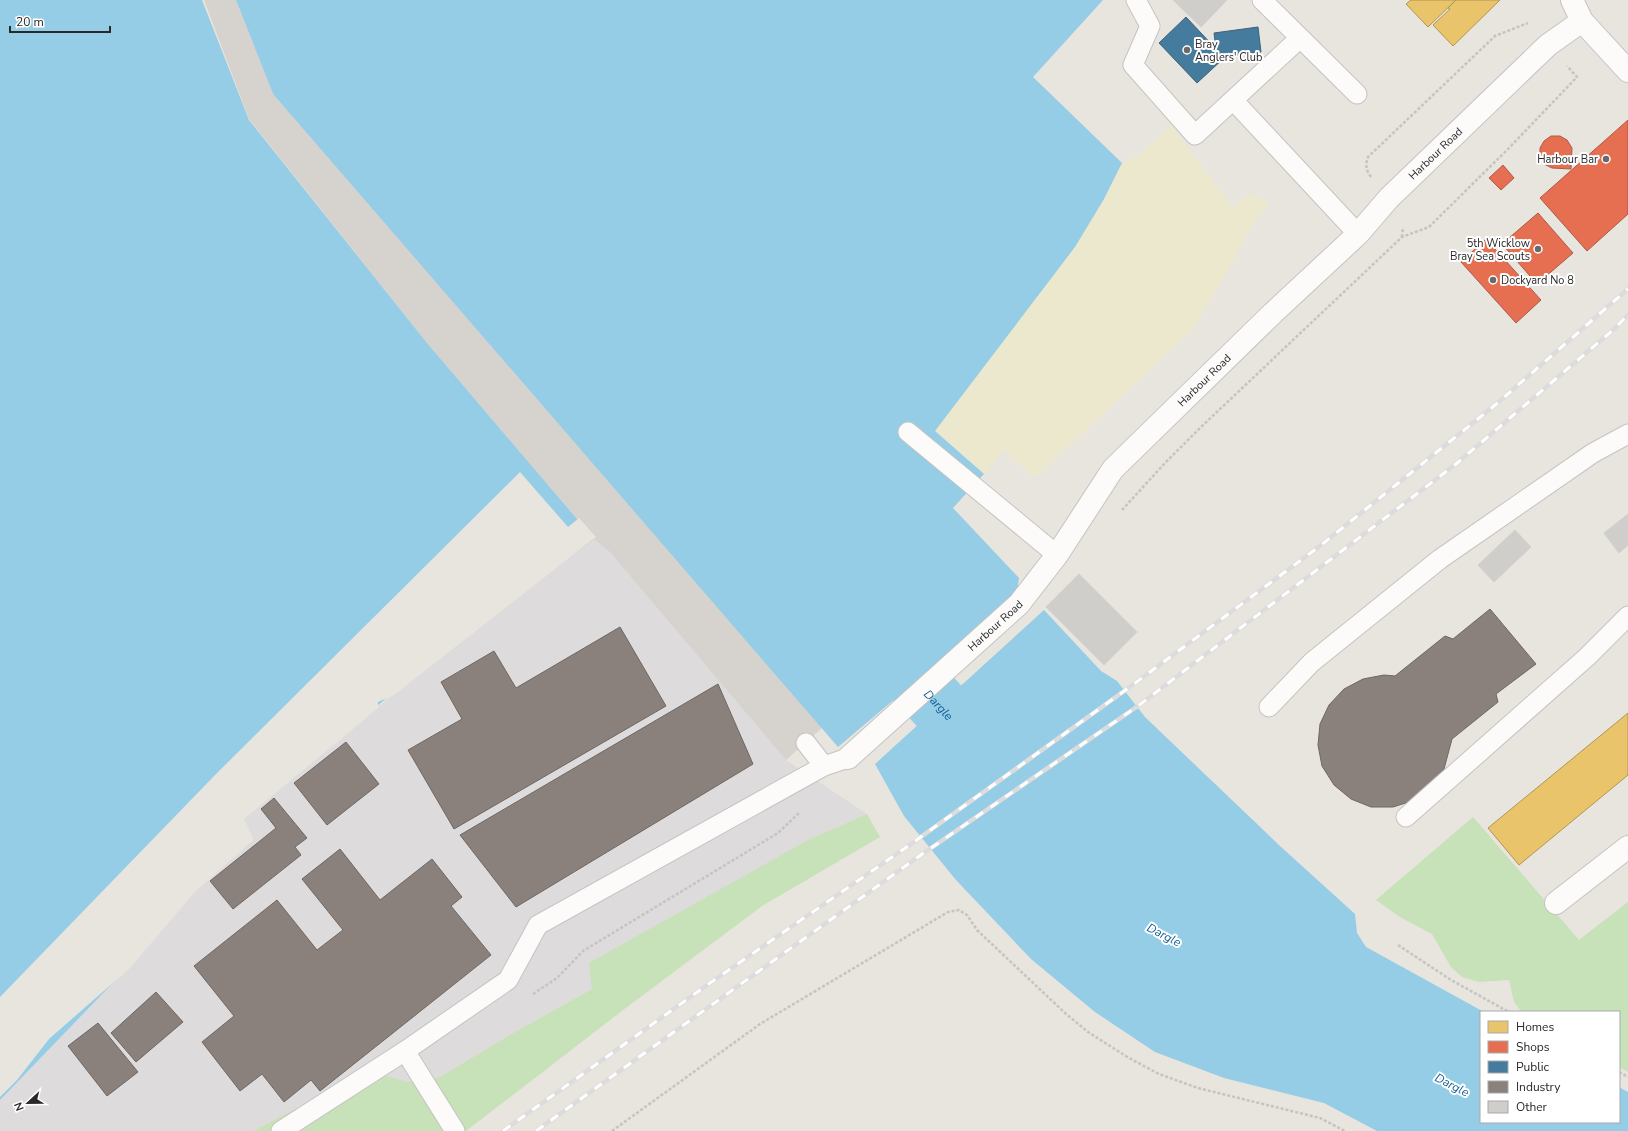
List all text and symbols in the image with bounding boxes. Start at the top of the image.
scale bar [10,8,110,34]
text: 20 m [16,14,44,30]
place label: Bray Anglers' Club [1195,37,1262,65]
marker: Bray Anglers' Club [1182,45,1192,55]
street label: Harbour Road [1405,124,1466,183]
place label: Harbour Bar [1537,152,1598,167]
marker: Harbour Bar [1601,154,1611,164]
place label: 5th Wicklow Bray Sea Scouts [1450,236,1530,264]
marker: 5th Wicklow Bray Sea Scouts [1533,244,1543,254]
place label: Dockyard No 8 [1501,273,1574,288]
marker: Dockyard No 8 [1488,275,1498,285]
street label: Harbour Road [1174,351,1234,410]
street label: Harbour Road [965,597,1026,655]
water label: Dargle [920,686,957,724]
water label: Dargle [1144,920,1184,951]
legend [1480,1011,1620,1123]
text: Homes [1516,1019,1554,1035]
text: Shops [1516,1039,1550,1055]
text: Public [1516,1059,1550,1075]
water label: Dargle [1432,1070,1472,1101]
text: Industry [1516,1079,1561,1095]
north arrow [8,1083,48,1123]
text: Other [1516,1099,1548,1115]
text: N [11,1100,28,1113]

